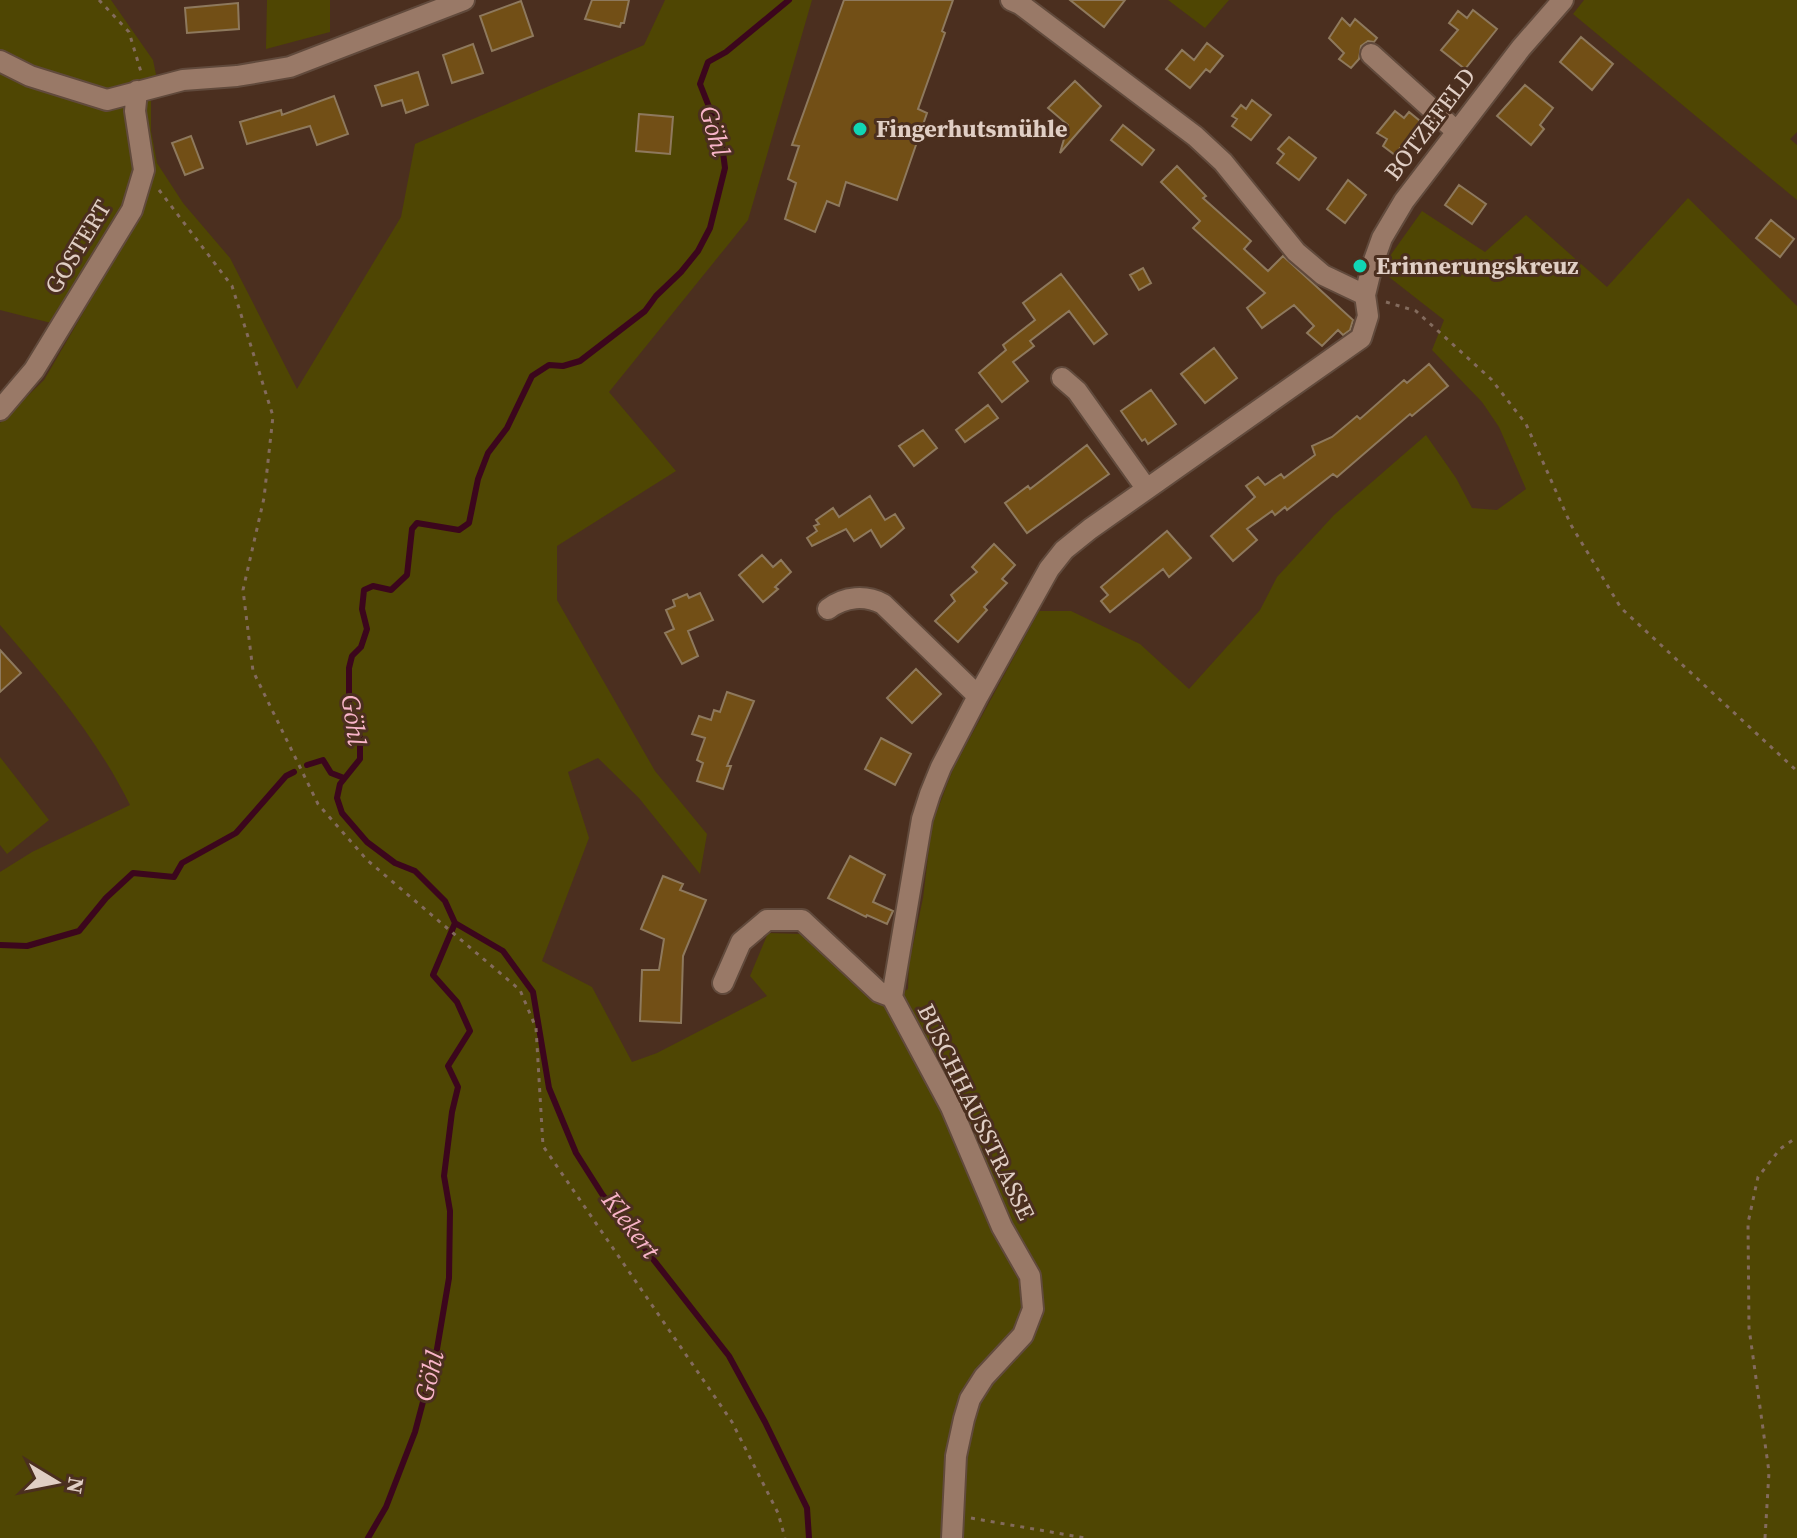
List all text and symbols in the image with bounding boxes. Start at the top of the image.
street label: BOTZEFELD [1376,61,1483,187]
water label: Göhl [691,102,740,161]
place label: Fingerhutsmühle [876,112,1068,145]
marker: Fingerhutsmühle [851,120,869,138]
street label: GOSTERT [37,193,119,300]
place label: Erinnerungskreuz [1376,249,1578,282]
marker: Erinnerungskreuz [1351,257,1369,275]
water label: Göhl [333,692,375,748]
street label: BUSCHHAUSSTRASSE [910,998,1043,1225]
water label: Klekert [593,1183,669,1267]
water label: Göhl [405,1346,453,1405]
north arrow [16,1442,96,1522]
text: N [60,1475,92,1496]

